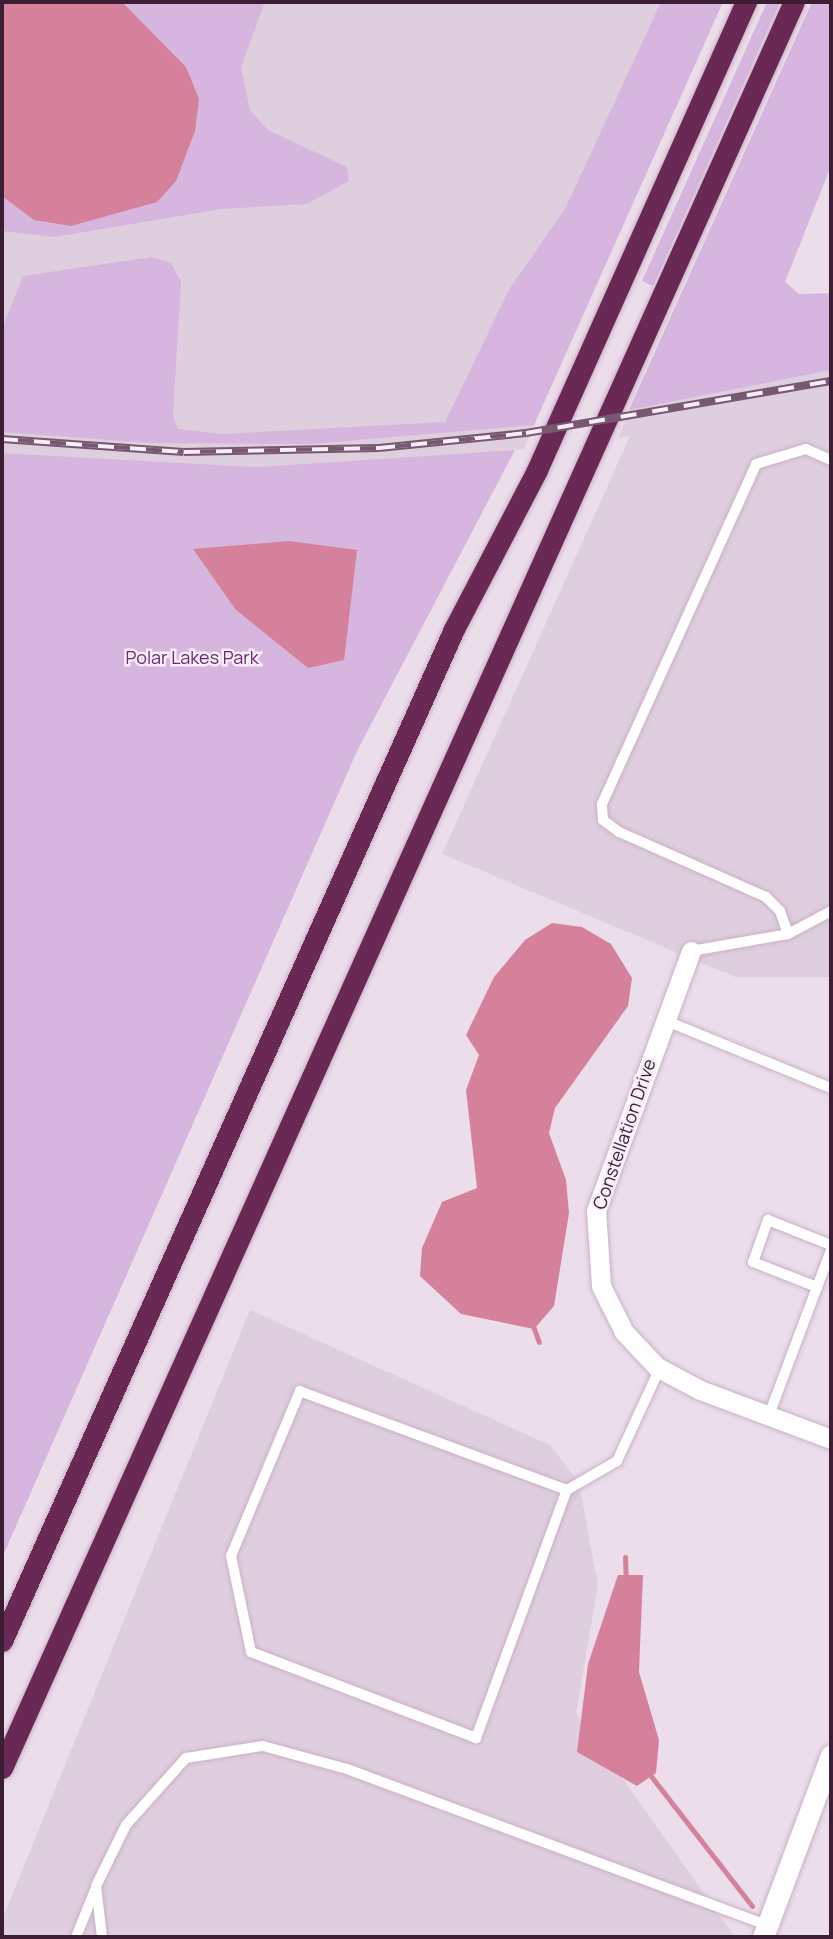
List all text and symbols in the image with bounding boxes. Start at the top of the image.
park label: Polar Lakes Park [125,646,259,668]
street label: Constellation Drive [588,1056,660,1212]

